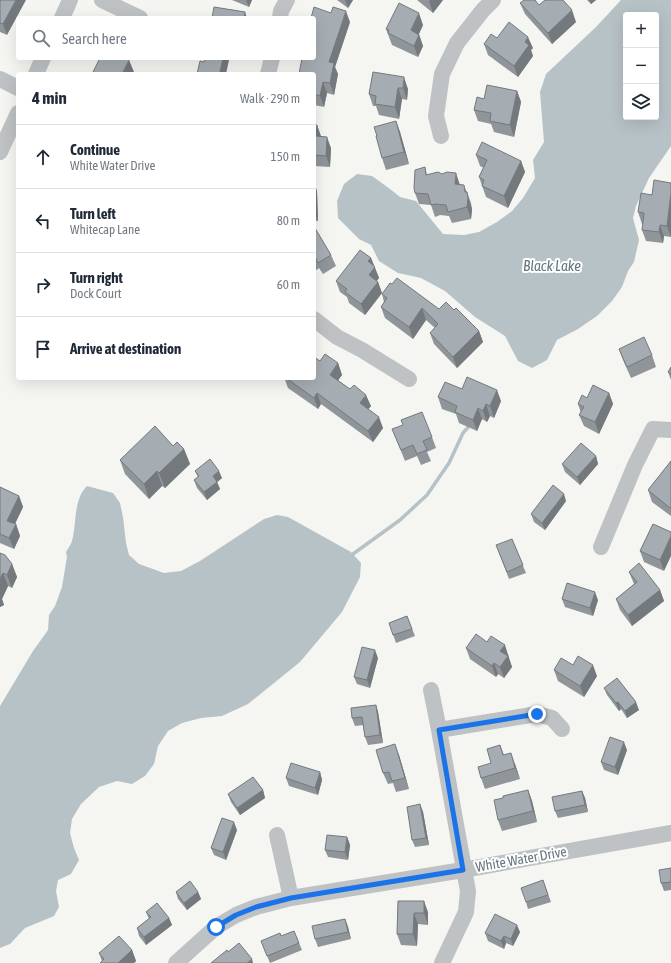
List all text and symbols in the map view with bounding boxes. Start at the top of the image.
map controls [623,12,659,120]
button: + [623,12,659,48]
search box [16,16,316,60]
icon: search [30,27,52,49]
text: Search here [62,30,127,47]
button: − [623,48,659,84]
button: layers [623,84,659,120]
text: 4 min [32,88,67,108]
text: Walk · 290 m [240,91,300,106]
text: Continue [70,141,120,158]
icon: ahead [32,146,54,168]
text: 150 m [271,149,300,164]
text: White Water Drive [70,158,155,173]
text: Turn left [70,205,116,222]
icon: left [32,210,54,232]
text: 80 m [277,213,300,228]
text: Whitecap Lane [70,222,140,237]
water label: Black Lake [523,257,581,274]
text: Turn right [70,269,123,286]
icon: right [32,274,54,296]
text: 60 m [277,277,300,292]
text: Dock Court [70,286,121,301]
icon: arrive [32,338,54,360]
text: Arrive at destination [70,340,181,357]
route end [528,705,546,723]
street label: White Water Drive [474,843,568,875]
route start [207,918,225,936]

